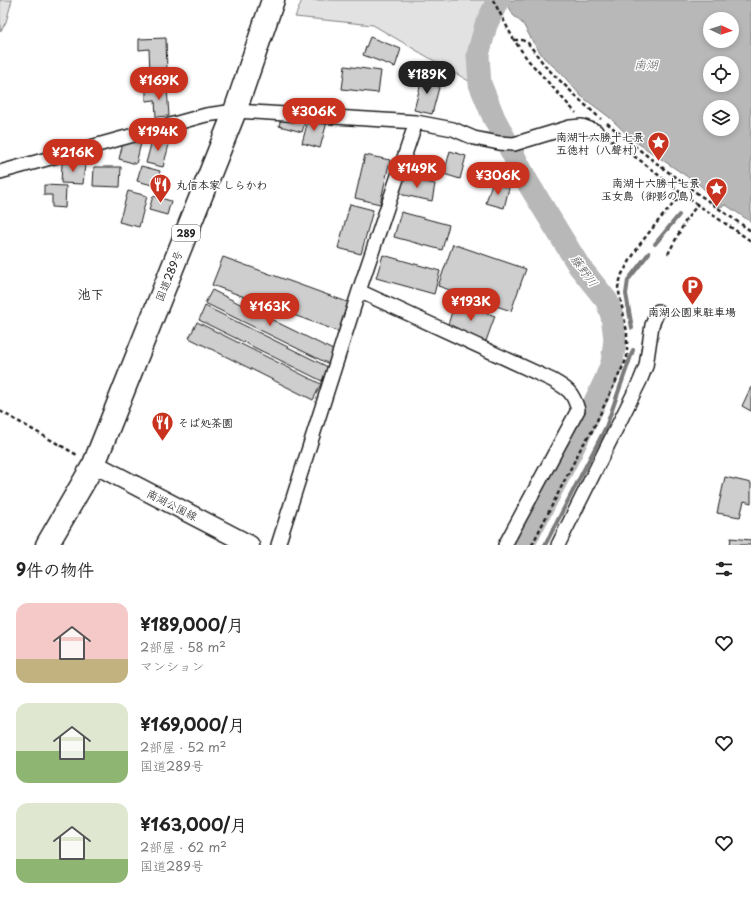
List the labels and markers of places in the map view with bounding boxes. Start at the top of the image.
pin: ¥189K [399,61,455,95]
pin: ¥169K [131,67,187,101]
pin: ¥306K [286,98,342,132]
pin: ¥194K [130,118,186,152]
place label: 南湖十六勝十七景 五徳村（八聲村） [556,128,644,158]
place icon: 南湖十六勝十七景 五徳村（八聲村） [646,130,672,163]
pin: ¥216K [45,139,101,173]
pin: ¥149K [389,155,445,189]
pin: ¥306K [470,162,526,196]
restaurant icon: 丸信本家 しらかわ [147,172,173,205]
place label: 南湖十六勝十七景 玉女島（御影の島） [601,174,700,204]
place label: 丸信本家 しらかわ [176,176,268,193]
place icon: 南湖十六勝十七景 玉女島（御影の島） [703,176,729,209]
parking icon: 南湖公園東駐車場 [679,273,705,306]
pin: ¥193K [443,288,499,322]
pin: ¥163K [242,293,298,327]
place label: 南湖公園東駐車場 [648,303,736,320]
restaurant icon: そば処茶園 [150,410,176,443]
place label: そば処茶園 [178,414,233,431]

